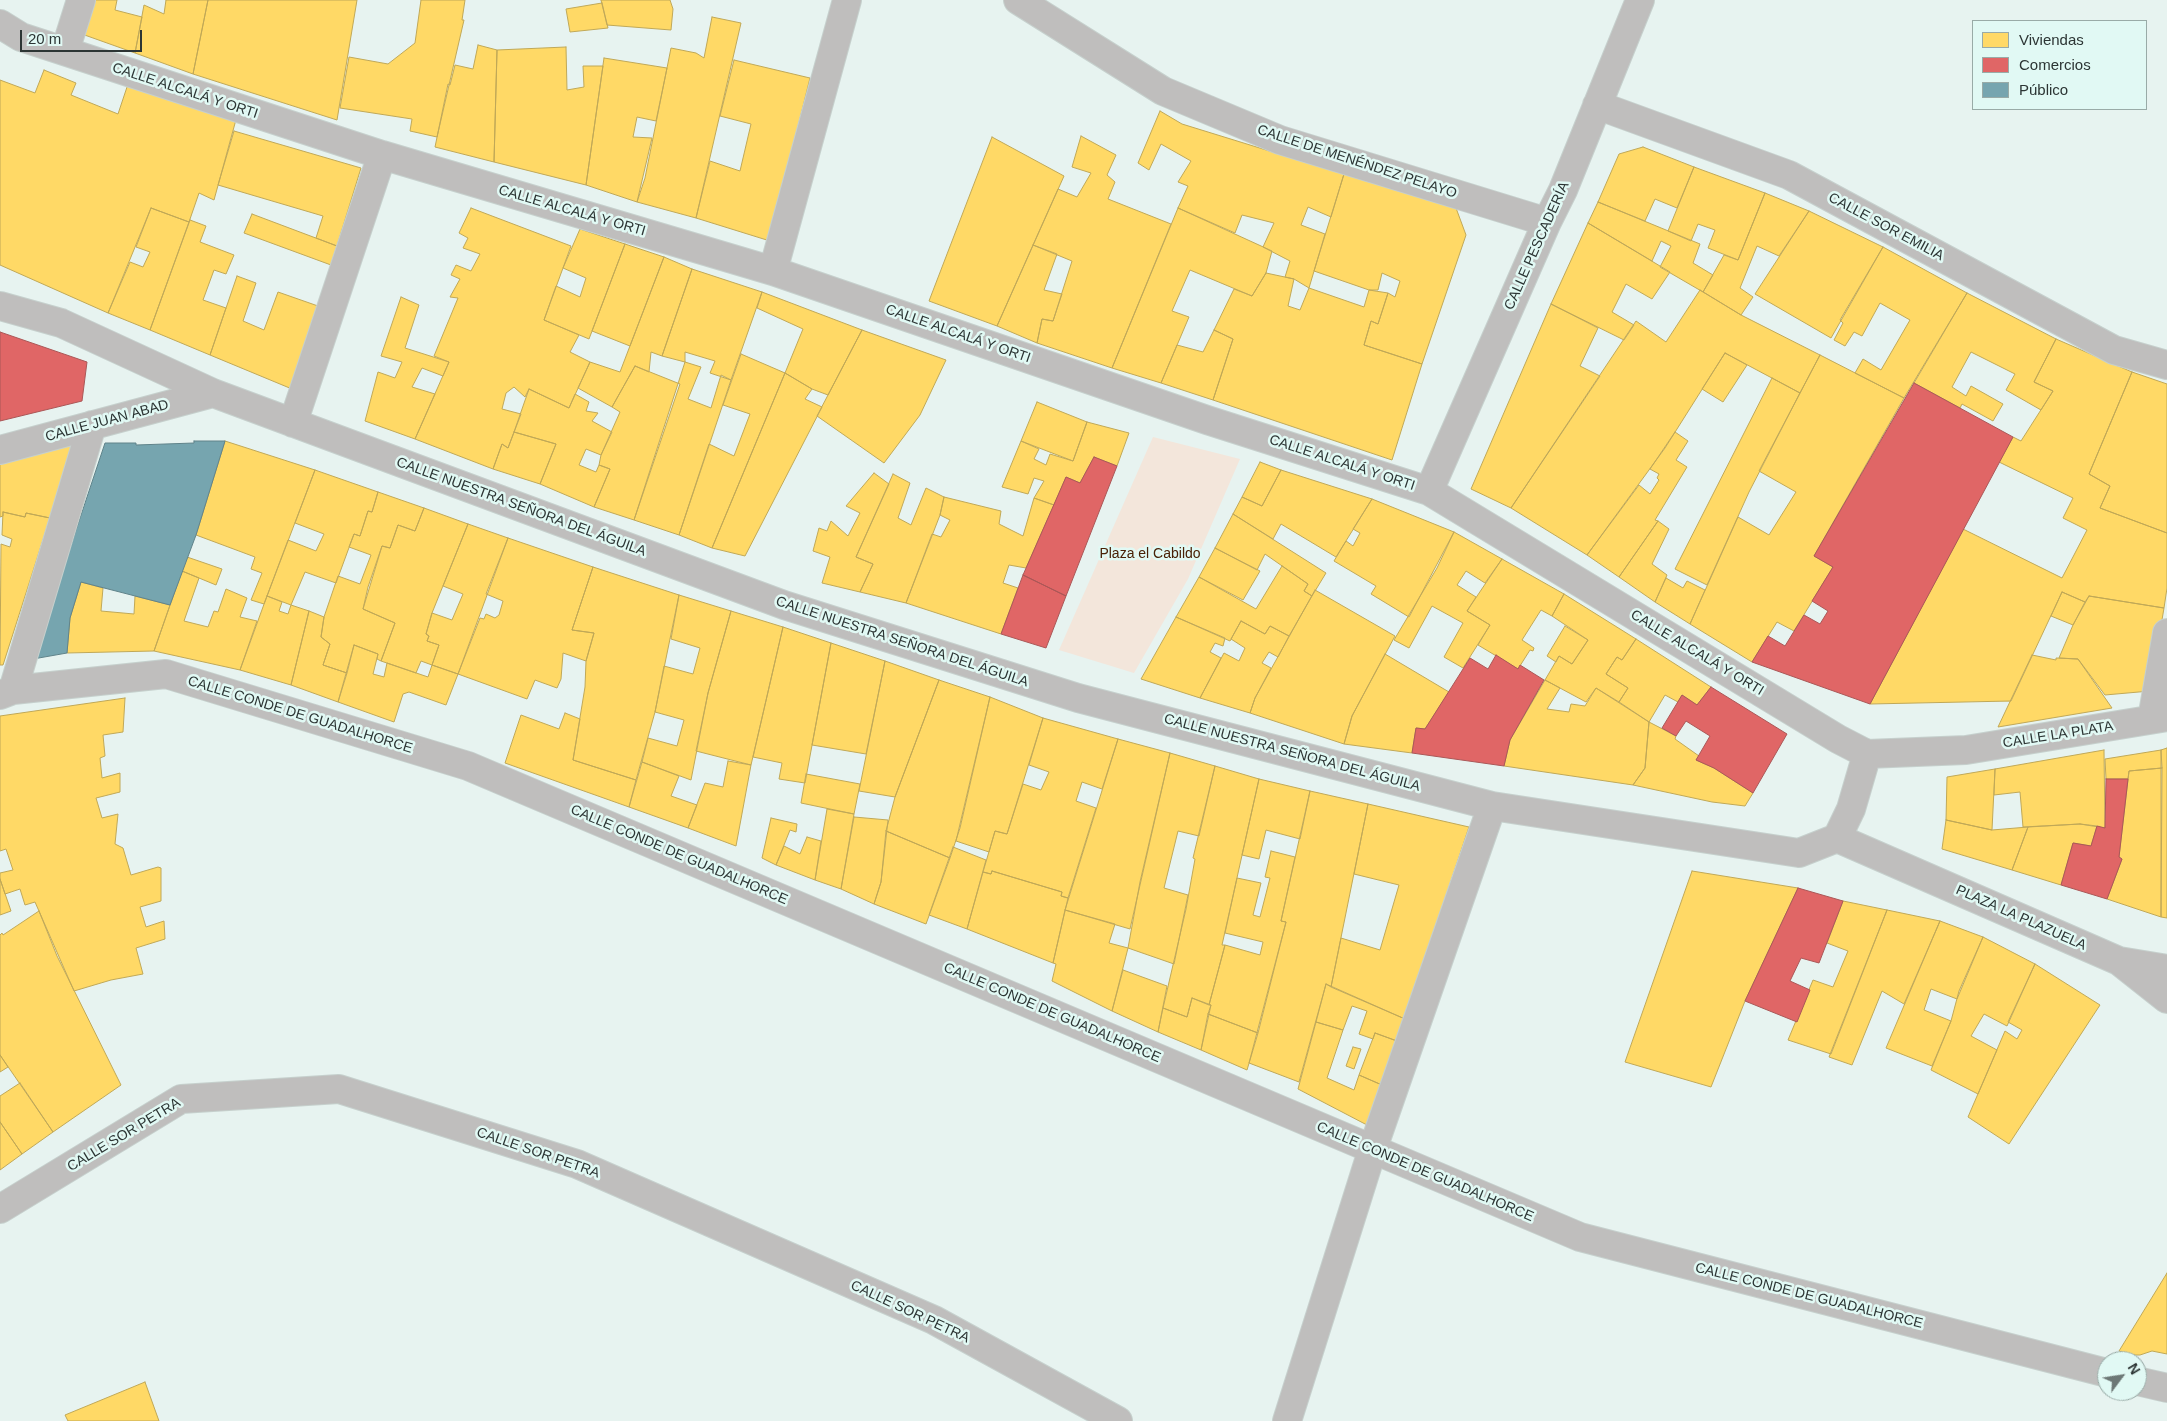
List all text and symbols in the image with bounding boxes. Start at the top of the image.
scale bar [22,20,145,52]
legend [1972,20,2147,110]
text: 20 m [28,30,61,47]
text: Viviendas [2019,31,2084,48]
text: Comercios [2019,56,2091,73]
street label: CALLE ALCALÁ Y ORTI [110,59,260,123]
text: Público [2019,81,2068,98]
street label: CALLE DE MENÉNDEZ PELAYO [1255,122,1459,202]
street label: CALLE PESCADERÍA [1501,179,1573,313]
street label: CALLE ALCALÁ Y ORTI [497,182,647,240]
street label: CALLE SOR EMILIA [1825,189,1947,265]
street label: CALLE ALCALÁ Y ORTI [883,301,1033,367]
street label: CALLE JUAN ABAD [44,396,170,446]
street label: CALLE ALCALÁ Y ORTI [1267,431,1417,495]
street label: CALLE NUESTRA SEÑORA DEL ÁGUILA [394,454,648,560]
park label: Plaza el Cabildo [1099,546,1201,562]
street label: CALLE NUESTRA SEÑORA DEL ÁGUILA [774,593,1030,691]
street label: CALLE ALCALÁ Y ORTI [1627,607,1767,699]
street label: CALLE CONDE DE GUADALHORCE [186,673,414,757]
street label: CALLE NUESTRA SEÑORA DEL ÁGUILA [1162,711,1422,795]
street label: CALLE LA PLATA [2002,718,2114,752]
street label: CALLE CONDE DE GUADALHORCE [568,802,790,908]
street label: PLAZA LA PLAZUELA [1953,882,2089,954]
street label: CALLE CONDE DE GUADALHORCE [941,960,1163,1066]
street label: CALLE SOR PETRA [64,1095,184,1175]
street label: CALLE CONDE DE GUADALHORCE [1314,1119,1536,1225]
street label: CALLE SOR PETRA [474,1124,602,1182]
street label: CALLE CONDE DE GUADALHORCE [1693,1260,1925,1332]
street label: CALLE SOR PETRA [848,1277,972,1347]
north arrow [2097,1351,2147,1401]
text: N [2125,1360,2143,1377]

